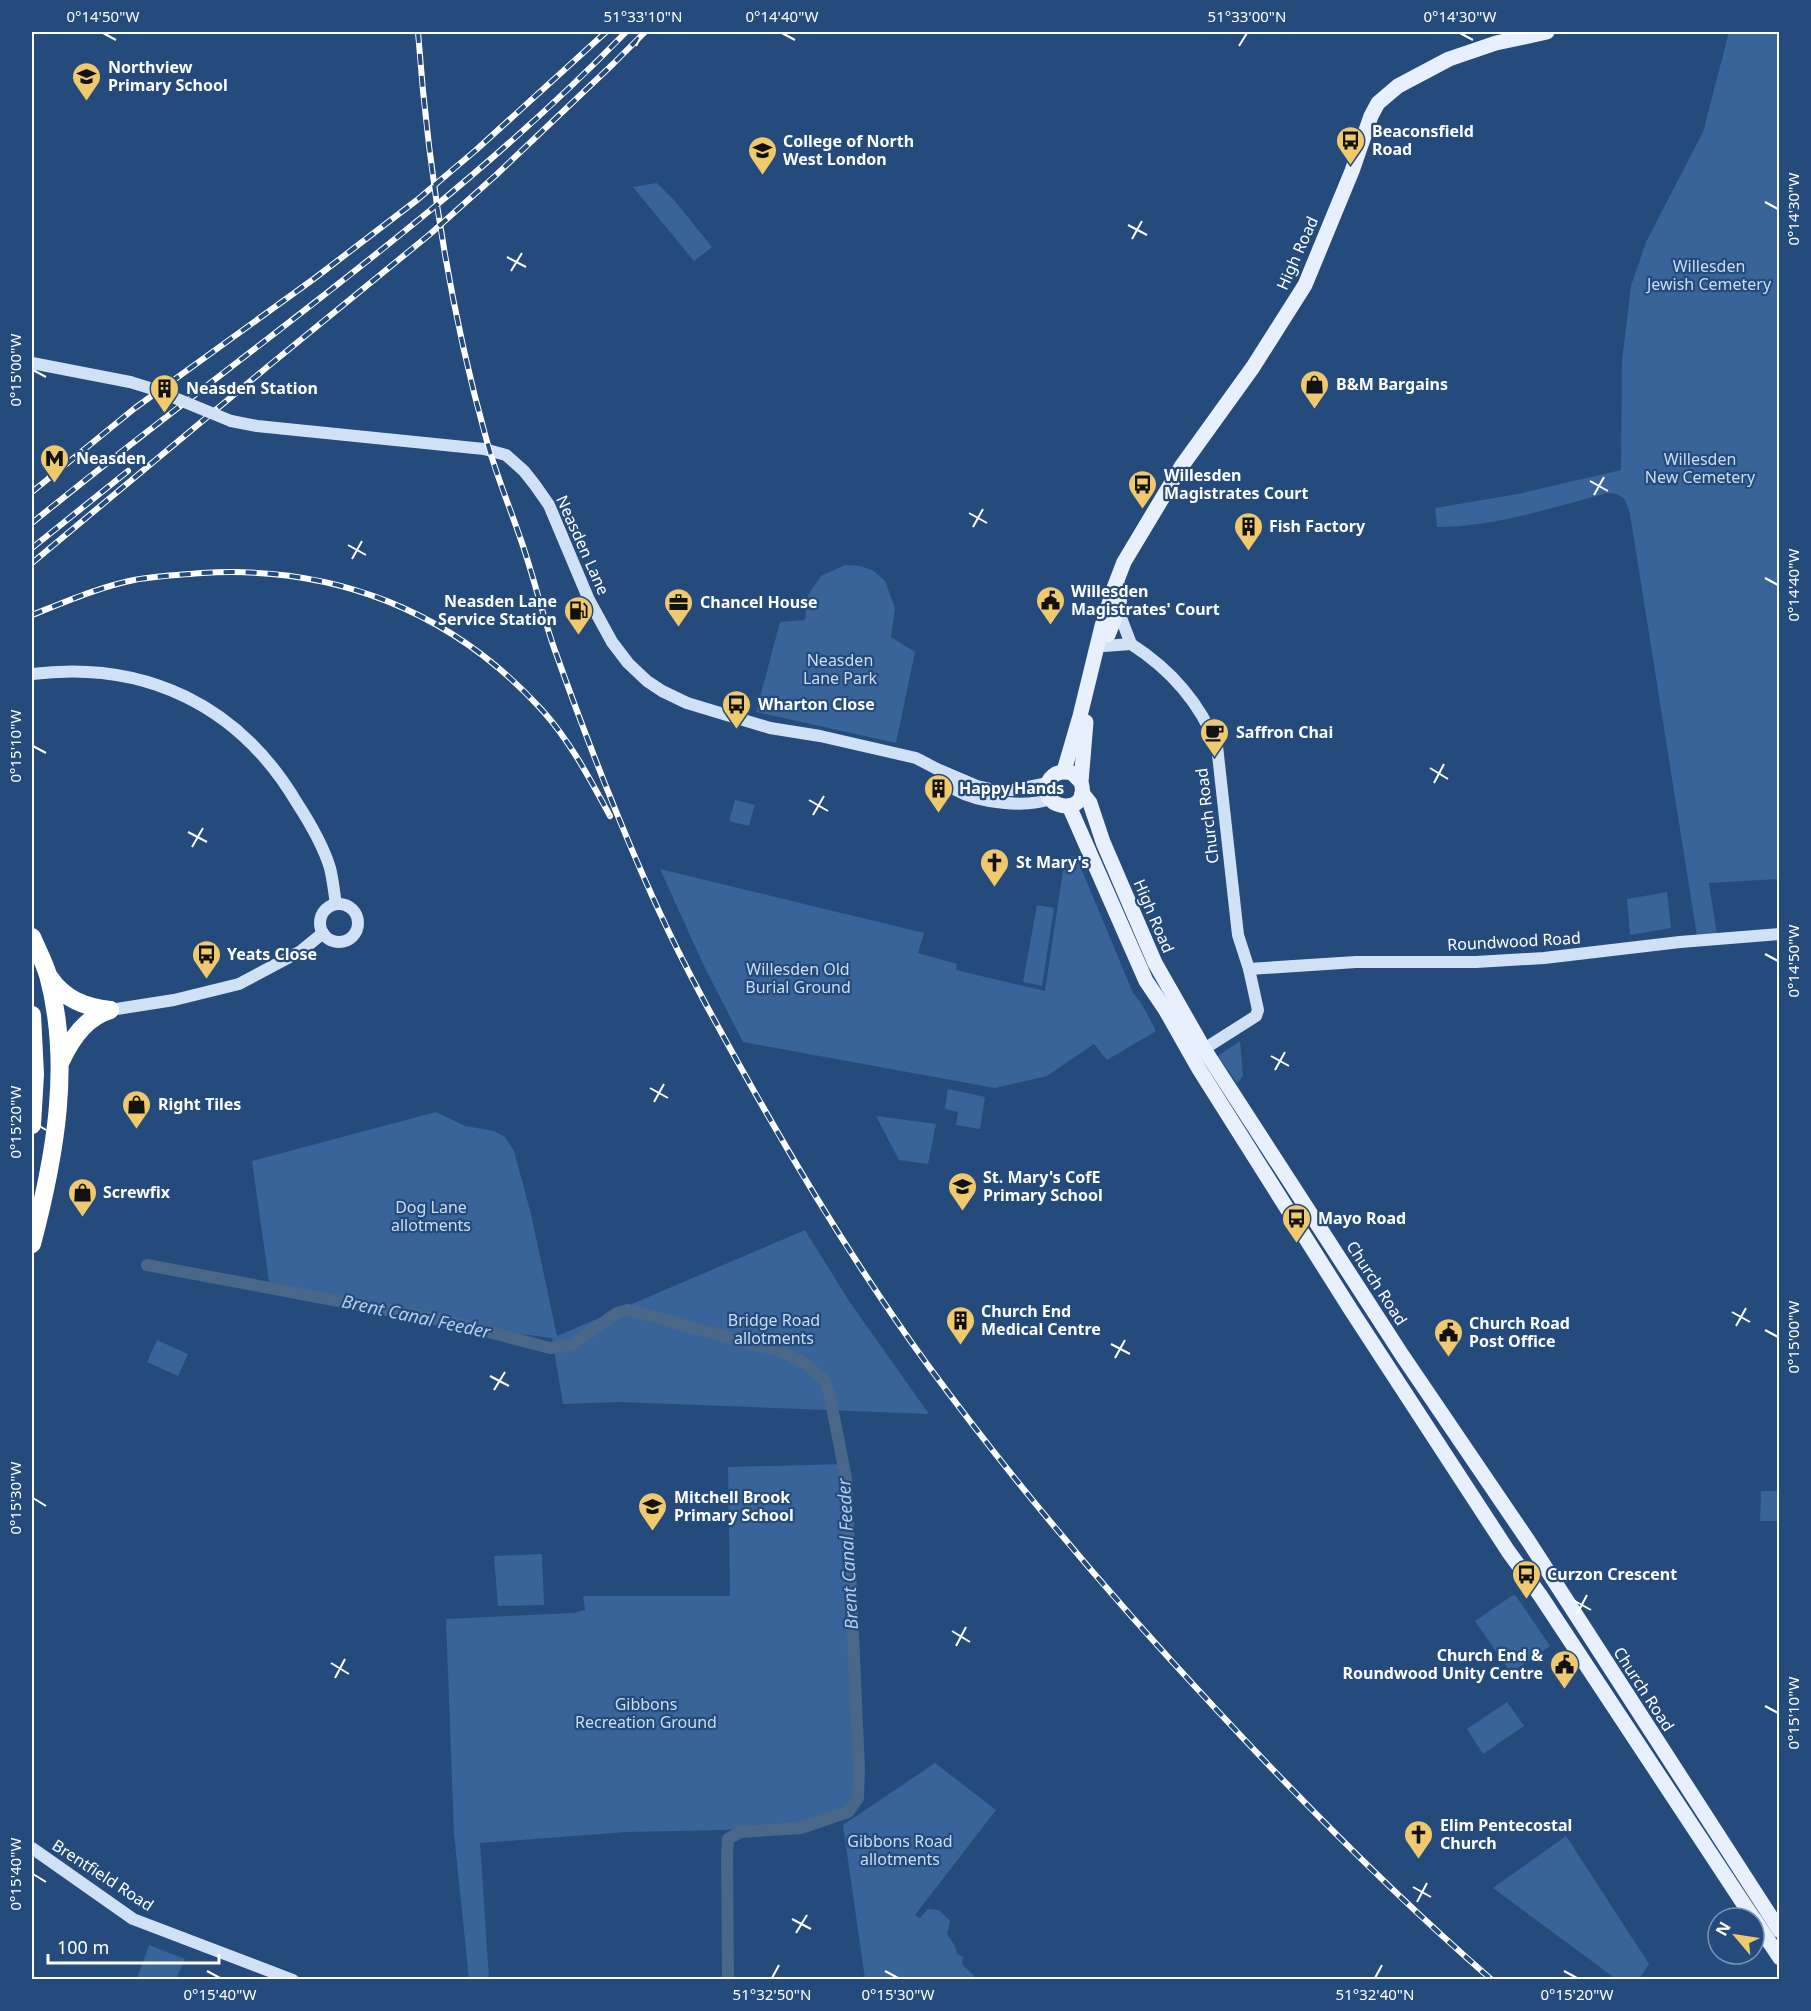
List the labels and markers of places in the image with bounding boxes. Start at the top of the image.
place label: Northview Primary School [108,56,228,96]
school or university icon: Northview Primary School [71,60,103,102]
place label: Beaconsfield Road [1372,120,1474,160]
bus stop icon: Beaconsfield Road [1335,124,1367,166]
place label: College of North West London [783,130,914,170]
school or university icon: College of North West London [746,134,778,176]
shop icon: B&M Bargains [1299,368,1331,410]
building icon: Neasden Station [149,372,181,414]
place label: B&M Bargains [1336,373,1448,395]
place label: Neasden Station [186,377,318,399]
metro station icon: Neasden [39,442,71,484]
place label: Neasden [76,447,146,469]
place label: Willesden Magistrates Court [1164,464,1308,504]
bus stop icon: Willesden Magistrates Court [1127,468,1159,510]
building icon: Fish Factory [1232,510,1264,552]
place label: Fish Factory [1269,515,1366,537]
place label: Willesden Magistrates' Court [1071,580,1220,620]
public building icon: Willesden Magistrates' Court [1034,584,1066,626]
office icon: Chancel House [663,586,695,628]
place label: Neasden Lane Service Station [438,590,557,630]
place label: Chancel House [700,591,818,613]
fuel station icon: Neasden Lane Service Station [562,594,594,636]
bus stop icon: Wharton Close [721,688,753,730]
place label: Wharton Close [758,693,875,715]
cafe icon: Saffron Chai [1199,716,1231,758]
place label: Saffron Chai [1236,721,1333,743]
building icon: Happy Hands [922,772,954,814]
place label: Happy Hands [959,777,1064,799]
church icon: St Mary's [979,846,1011,888]
place label: St Mary's [1016,851,1089,873]
bus stop icon: Yeats Close [190,938,222,980]
place label: Yeats Close [227,943,317,965]
shop icon: Right Tiles [121,1088,153,1130]
place label: Right Tiles [158,1093,241,1115]
place label: St. Mary's CofE Primary School [983,1166,1103,1206]
school or university icon: St. Mary's CofE Primary School [946,1170,978,1212]
shop icon: Screwfix [66,1176,98,1218]
place label: Screwfix [103,1181,171,1203]
bus stop icon: Mayo Road [1281,1202,1313,1244]
place label: Mayo Road [1318,1207,1406,1229]
place label: Church End Medical Centre [981,1300,1101,1340]
building icon: Church End Medical Centre [944,1304,976,1346]
place label: Church Road Post Office [1469,1312,1570,1352]
public building icon: Church Road Post Office [1432,1316,1464,1358]
place label: Mitchell Brook Primary School [674,1486,794,1526]
school or university icon: Mitchell Brook Primary School [637,1490,669,1532]
bus stop icon: Curzon Crescent [1510,1558,1542,1600]
place label: Curzon Crescent [1547,1563,1677,1585]
place label: Church End & Roundwood Unity Centre [1343,1644,1543,1684]
public building icon: Church End & Roundwood Unity Centre [1548,1648,1580,1690]
place label: Elim Pentecostal Church [1440,1814,1572,1854]
church icon: Elim Pentecostal Church [1403,1818,1435,1860]

